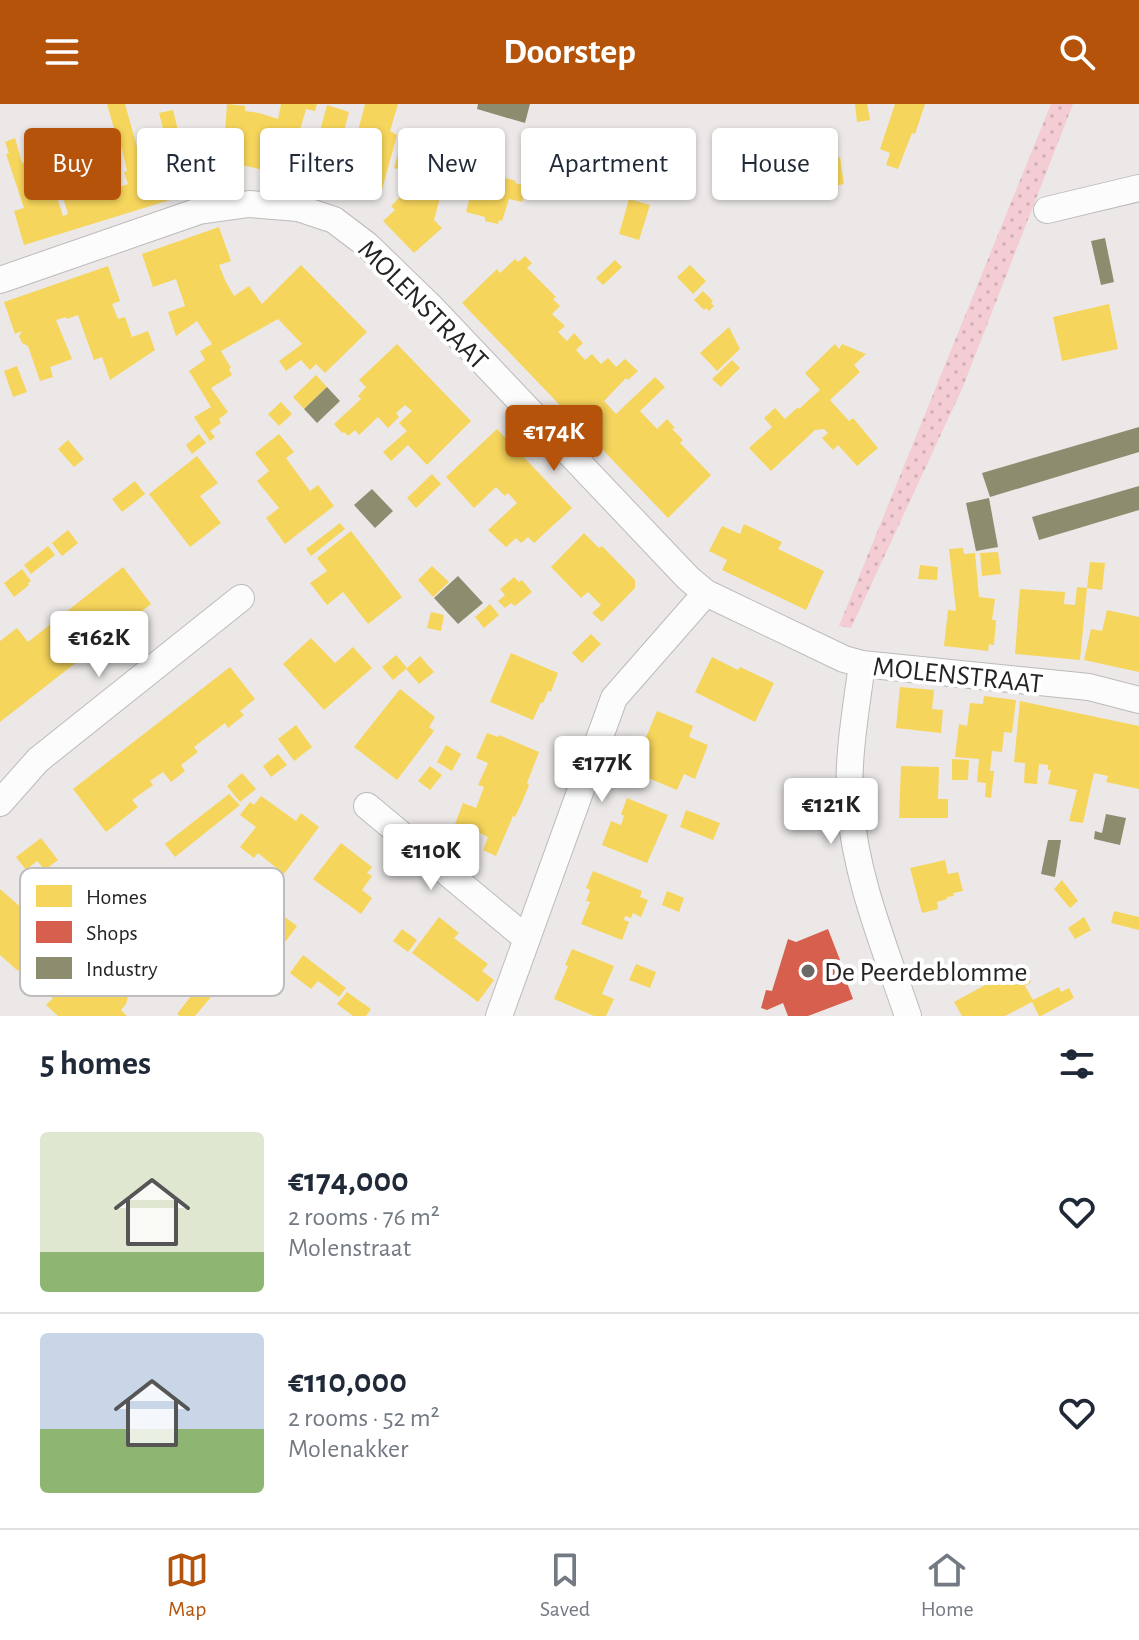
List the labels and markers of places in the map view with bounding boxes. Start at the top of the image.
pin: €174K [498,405,610,473]
pin: €162K [43,611,155,679]
pin: €177K [546,736,658,804]
pin: €121K [775,778,887,846]
pin: €110K [375,824,487,892]
place label: De Peerdeblomme [824,959,1027,987]
marker: De Peerdeblomme [799,962,817,980]

